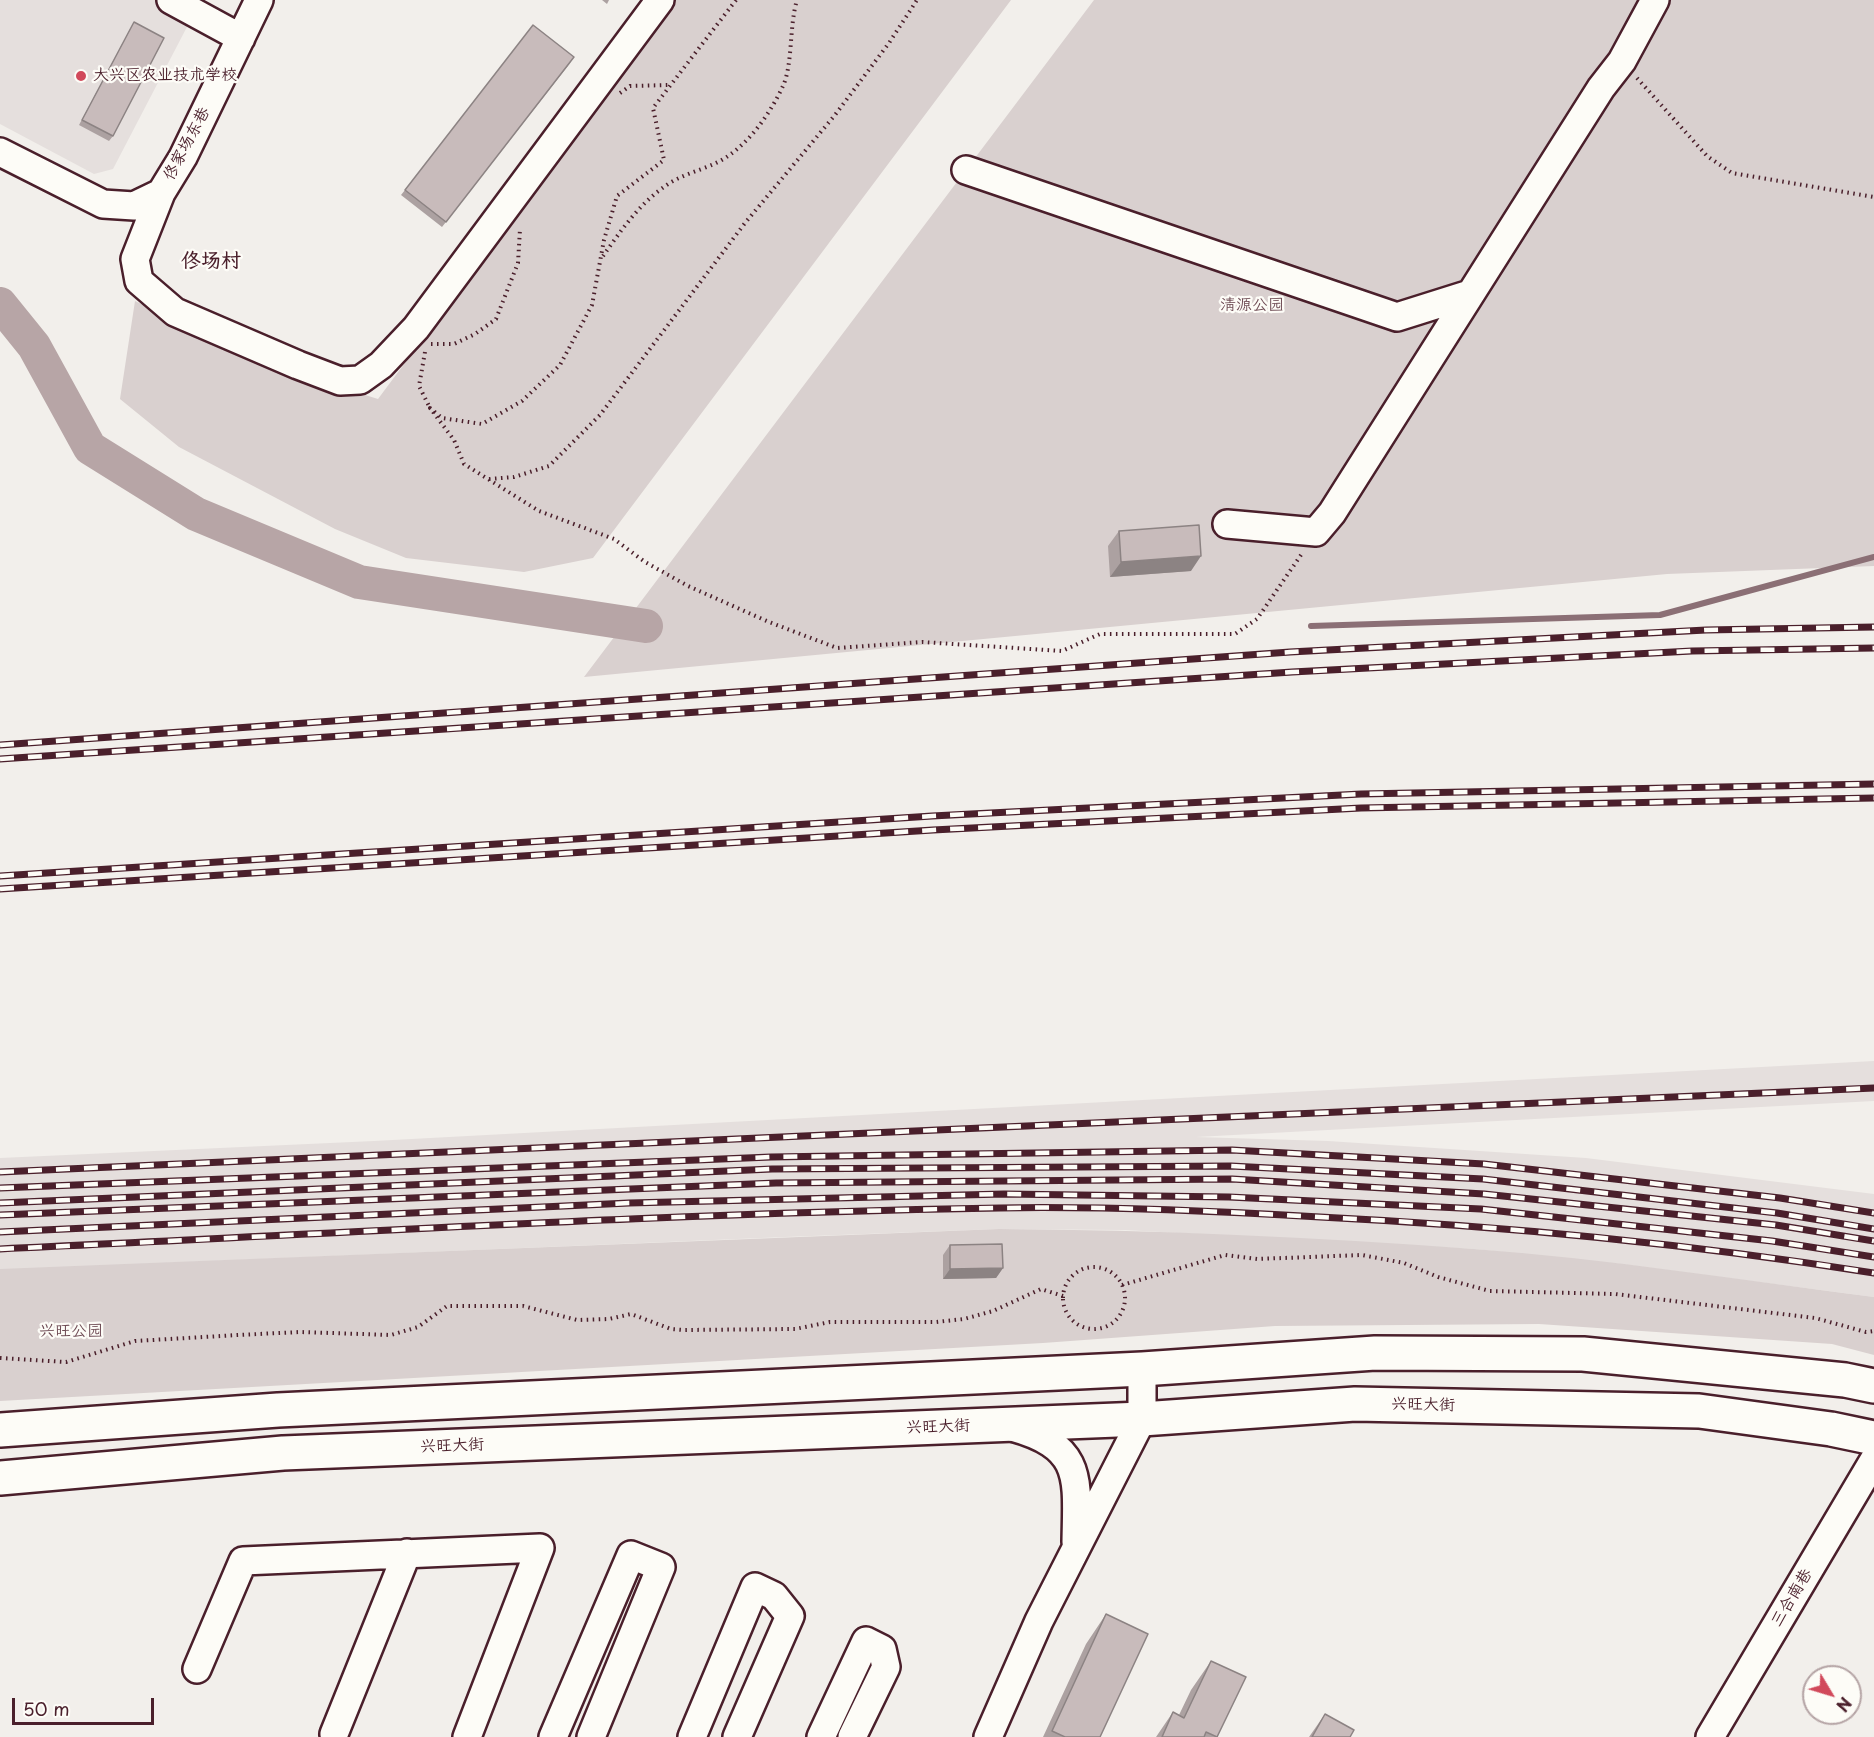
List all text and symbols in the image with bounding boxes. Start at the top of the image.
place label: 大兴区农业技术学校 [93,66,237,86]
marker: 大兴区农业技术学校 [74,69,88,83]
street label: 佟家场东巷 [160,104,214,184]
district label: 佟场村 [181,249,241,273]
park label: 清源公园 [1220,296,1284,316]
park label: 兴旺公园 [39,1322,103,1342]
street label: 兴旺大街 [1391,1395,1455,1415]
street label: 兴旺大街 [906,1416,970,1438]
street label: 兴旺大街 [420,1435,484,1457]
street label: 三合南巷 [1767,1566,1817,1630]
north arrow [1802,1665,1862,1725]
scale bar [15,1686,158,1724]
text: N [1831,1692,1858,1717]
text: 50 m [23,1695,70,1722]

